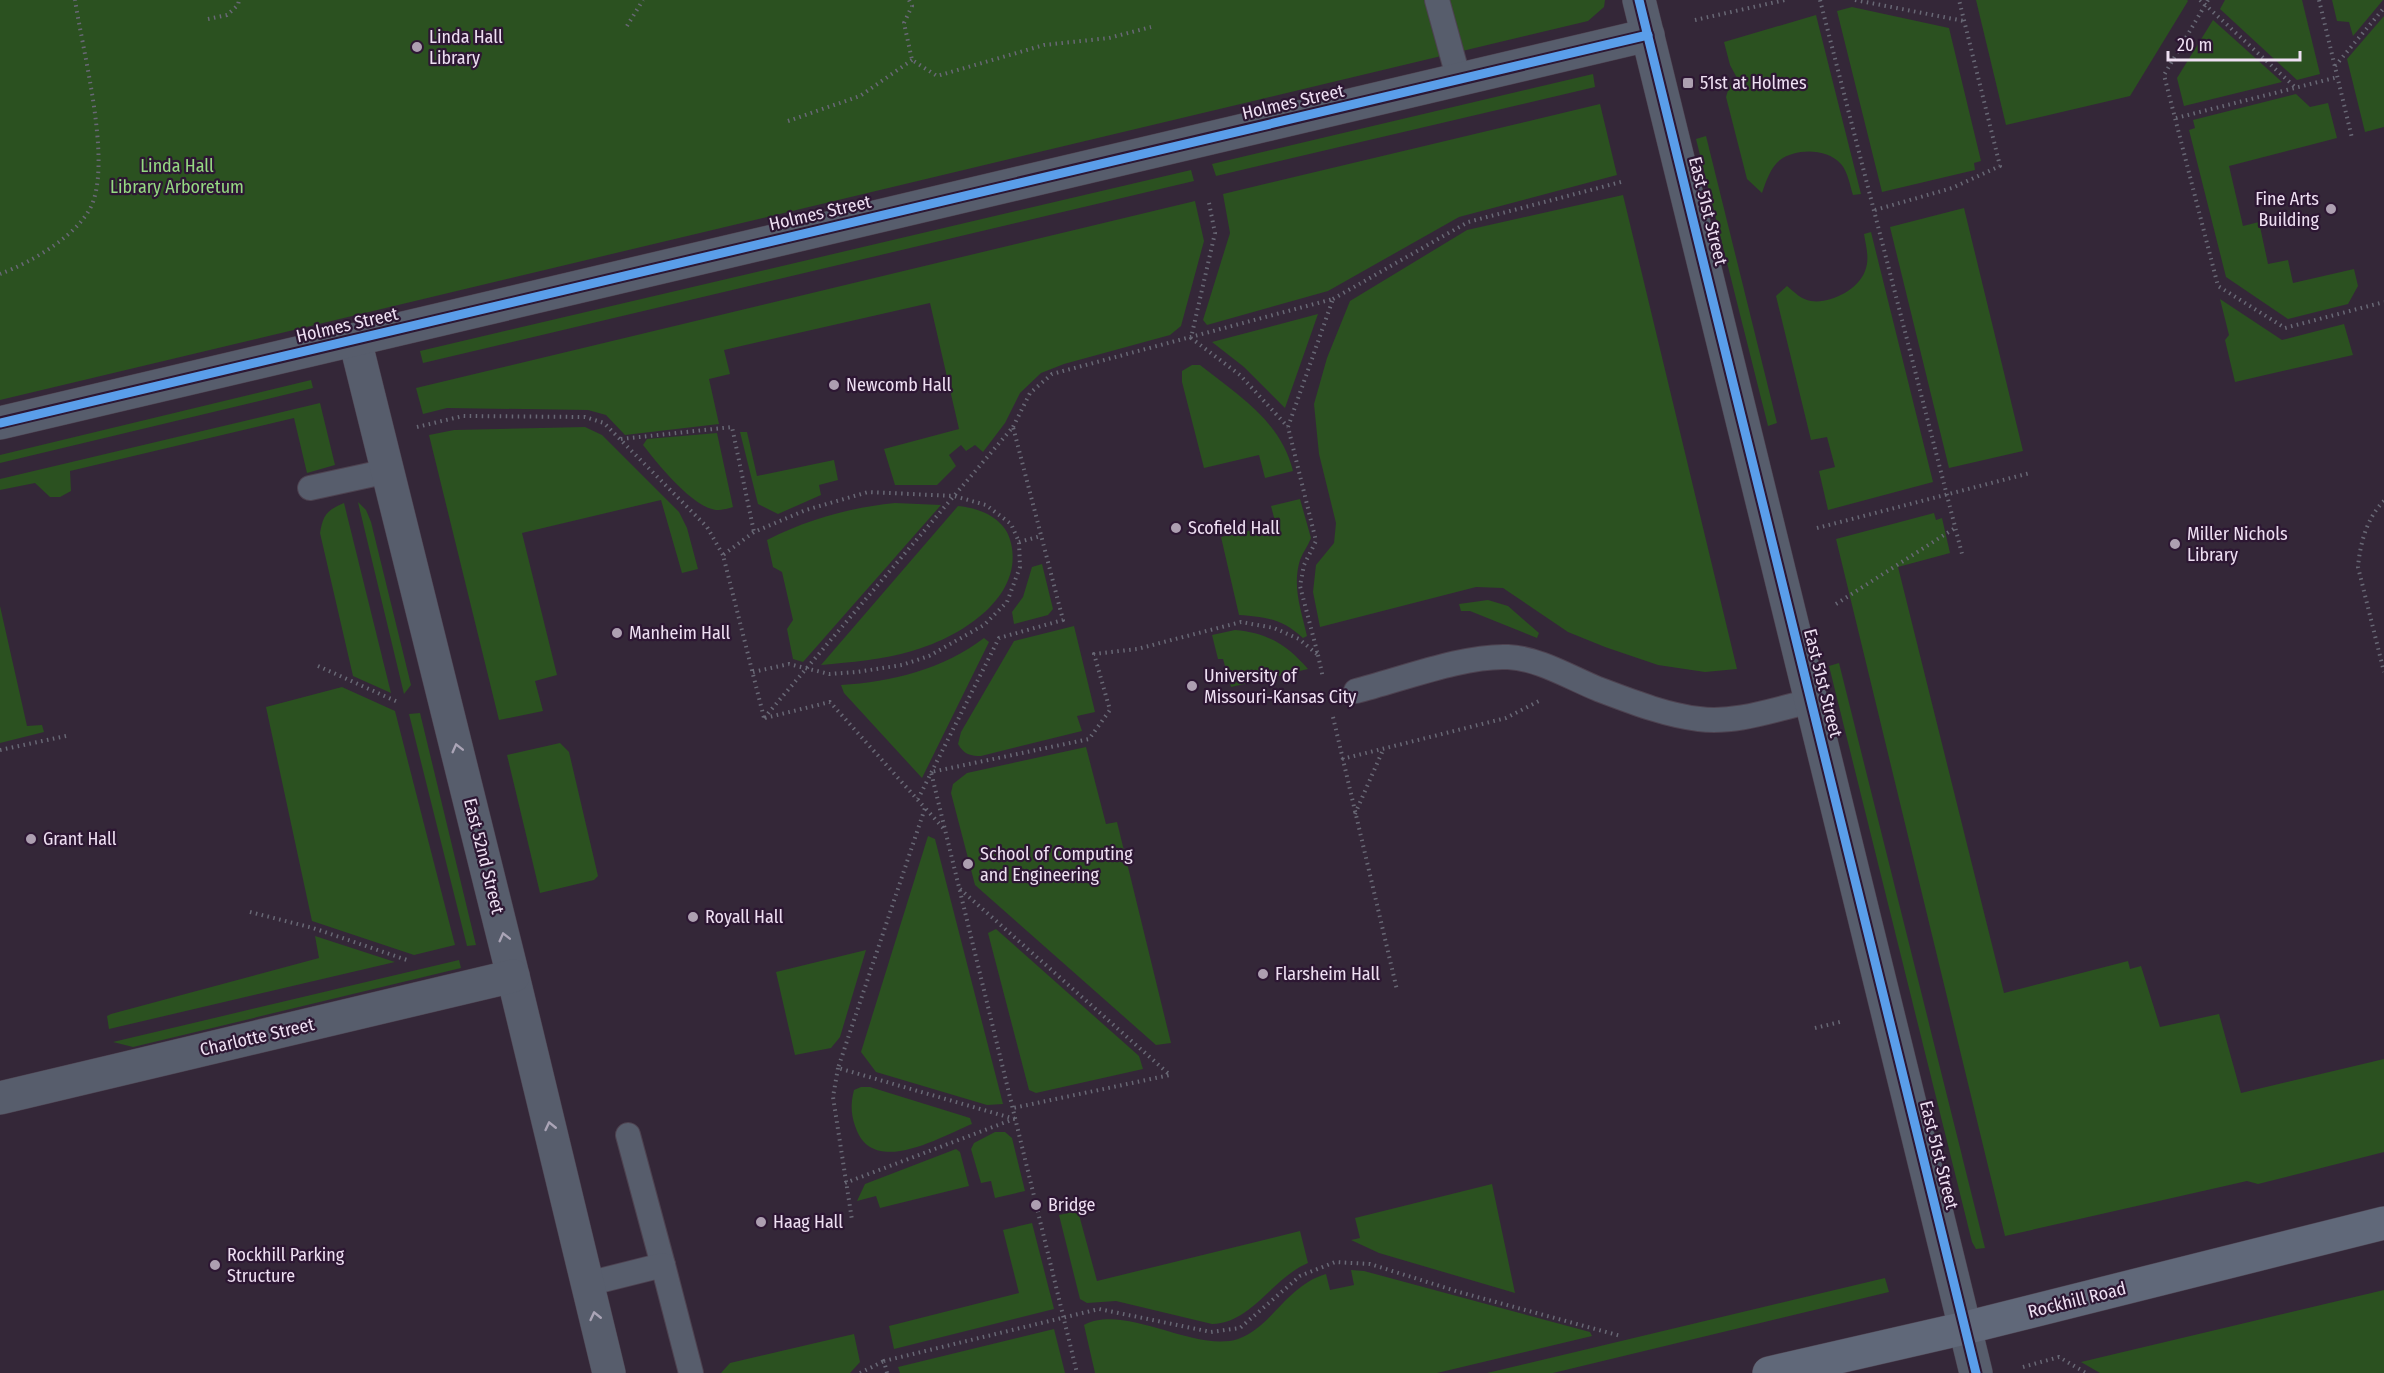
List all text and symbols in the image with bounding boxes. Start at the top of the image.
scale bar [2168,24,2300,62]
place label: Linda Hall Library [429,26,503,69]
text: 20 m [2177,34,2212,56]
marker: Linda Hall Library [410,40,424,54]
place label: 51st at Holmes [1700,72,1807,94]
marker: 51st at Holmes [1681,76,1695,90]
street label: Holmes Street [1240,80,1346,124]
street label: East 51st Street [1684,154,1732,268]
park label: Linda Hall Library Arboretum [110,155,244,198]
place label: Fine Arts Building [2255,188,2320,231]
street label: Holmes Street [767,191,873,235]
marker: Fine Arts Building [2324,202,2338,216]
street label: Holmes Street [294,303,400,347]
place label: Newcomb Hall [846,374,951,396]
marker: Newcomb Hall [827,378,841,392]
place label: Scofield Hall [1188,517,1280,539]
marker: Scofield Hall [1169,521,1183,535]
place label: Miller Nichols Library [2187,523,2288,566]
marker: Miller Nichols Library [2168,537,2182,551]
place label: Manheim Hall [629,622,730,644]
marker: Manheim Hall [610,626,624,640]
street label: East 51st Street [1799,626,1847,740]
place label: University of Missouri-Kansas City [1204,665,1356,708]
marker: University of Missouri-Kansas City [1185,679,1199,693]
one-way arrow [451,743,464,753]
street label: East 52nd Street [459,796,509,916]
place label: Grant Hall [43,828,117,850]
marker: Grant Hall [24,832,38,846]
place label: School of Computing and Engineering [980,843,1133,886]
marker: School of Computing and Engineering [961,857,975,871]
place label: Royall Hall [705,906,783,928]
marker: Royall Hall [686,910,700,924]
one-way arrow [498,932,511,942]
place label: Flarsheim Hall [1275,963,1380,985]
marker: Flarsheim Hall [1256,967,1270,981]
street label: Charlotte Street [198,1013,316,1061]
street label: East 51st Street [1915,1098,1963,1212]
one-way arrow [544,1122,557,1132]
place label: Bridge [1048,1194,1095,1216]
marker: Bridge [1029,1198,1043,1212]
place label: Haag Hall [773,1211,843,1233]
marker: Haag Hall [754,1215,768,1229]
place label: Rockhill Parking Structure [227,1244,345,1287]
marker: Rockhill Parking Structure [208,1258,222,1272]
street label: Rockhill Road [2026,1277,2128,1323]
one-way arrow [590,1311,603,1321]

